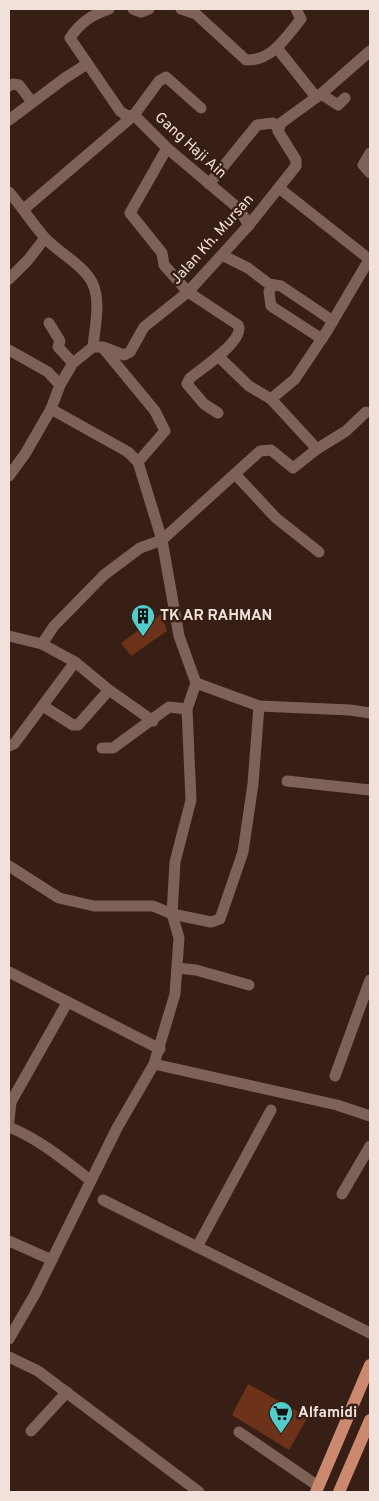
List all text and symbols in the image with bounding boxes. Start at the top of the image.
street label: Gang Haji Ain [150,109,230,183]
street label: Jalan Kh. Mursan [167,191,259,289]
building icon: TK AR RAHMAN [130,603,156,637]
place label: TK AR RAHMAN [160,607,272,626]
supermarket icon: Alfamidi [268,1400,294,1434]
place label: Alfamidi [298,1404,357,1423]

